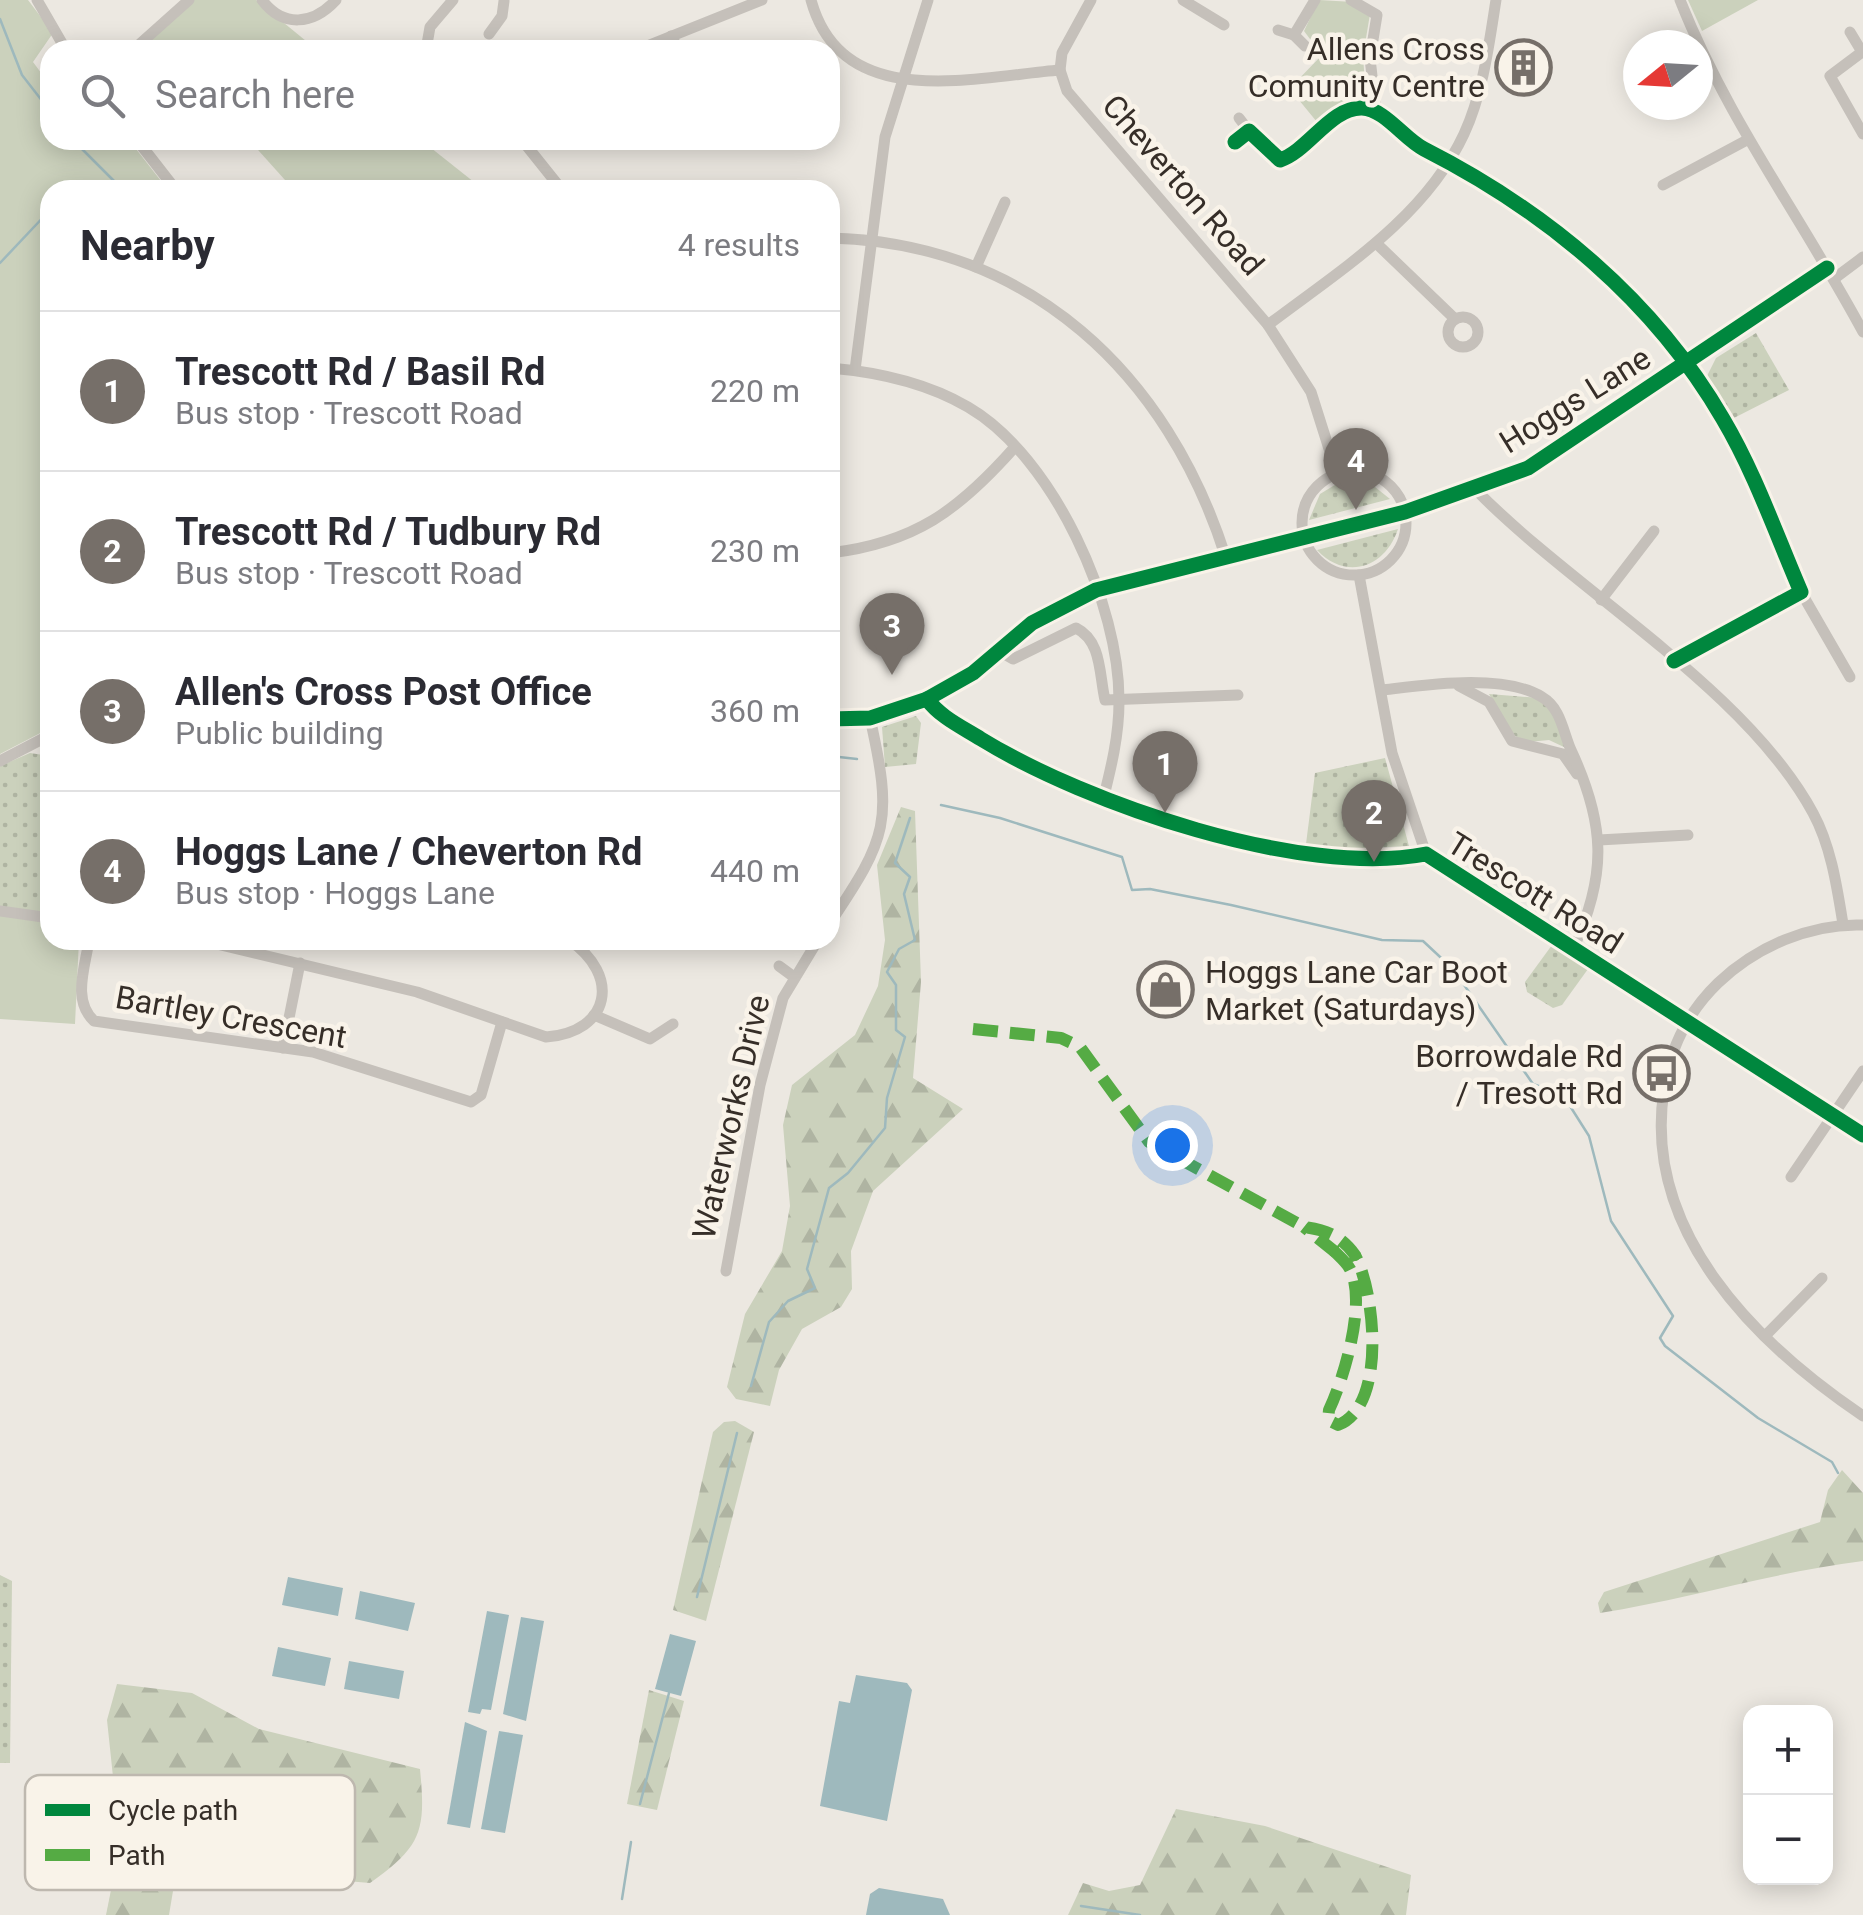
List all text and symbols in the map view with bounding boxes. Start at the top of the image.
place label: Allens Cross Comunity Centre [1248,30,1485,105]
north arrow [1623,30,1713,120]
building icon: Allens Cross Comunity Centre [1494,37,1554,97]
search box [40,40,840,150]
icon: search [75,68,130,123]
text: Search here [155,73,355,117]
street label: Cheverton Road [1094,87,1272,283]
text: Nearby [80,221,215,270]
text: 4 results [678,226,800,264]
street label: Hoggs Lane [1493,339,1657,461]
text: Trescott Rd / Basil Rd [175,350,545,394]
text: 1 [103,372,122,410]
text: 220 m [710,372,800,410]
text: Bus stop · Trescott Road [175,394,523,432]
pin: 4 [1324,428,1388,510]
text: Trescott Rd / Tudbury Rd [175,510,601,554]
text: 2 [103,532,122,570]
text: 230 m [710,532,800,570]
text: Bus stop · Trescott Road [175,554,523,592]
pin: 3 [860,592,924,675]
text: Allen's Cross Post Office [175,670,592,714]
text: 3 [103,692,122,730]
text: 360 m [710,692,800,730]
text: Public building [175,714,384,752]
pin: 1 [1132,730,1198,813]
pin: 2 [1342,780,1406,862]
street label: Trescott Road [1440,824,1630,962]
text: Hoggs Lane / Cheverton Rd [175,830,642,874]
text: 4 [103,852,122,890]
text: 440 m [710,852,800,890]
text: Bus stop · Hoggs Lane [175,874,495,912]
place label: Hoggs Lane Car Boot Market (Saturdays) [1205,953,1508,1028]
shop icon: Hoggs Lane Car Boot Market (Saturdays) [1136,960,1196,1020]
street label: Bartley Crescent [113,978,349,1056]
street label: Waterworks Drive [684,991,778,1243]
place label: Borrowdale Rd / Tresott Rd [1415,1037,1623,1112]
bus stop icon: Borrowdale Rd / Tresott Rd [1632,1044,1692,1104]
your location [1147,1120,1198,1171]
map controls [1743,1705,1833,1885]
button: + [1743,1705,1833,1795]
legend [25,1775,355,1890]
text: Cycle path [108,1794,238,1827]
button: − [1743,1795,1833,1885]
text: Path [108,1839,165,1872]

